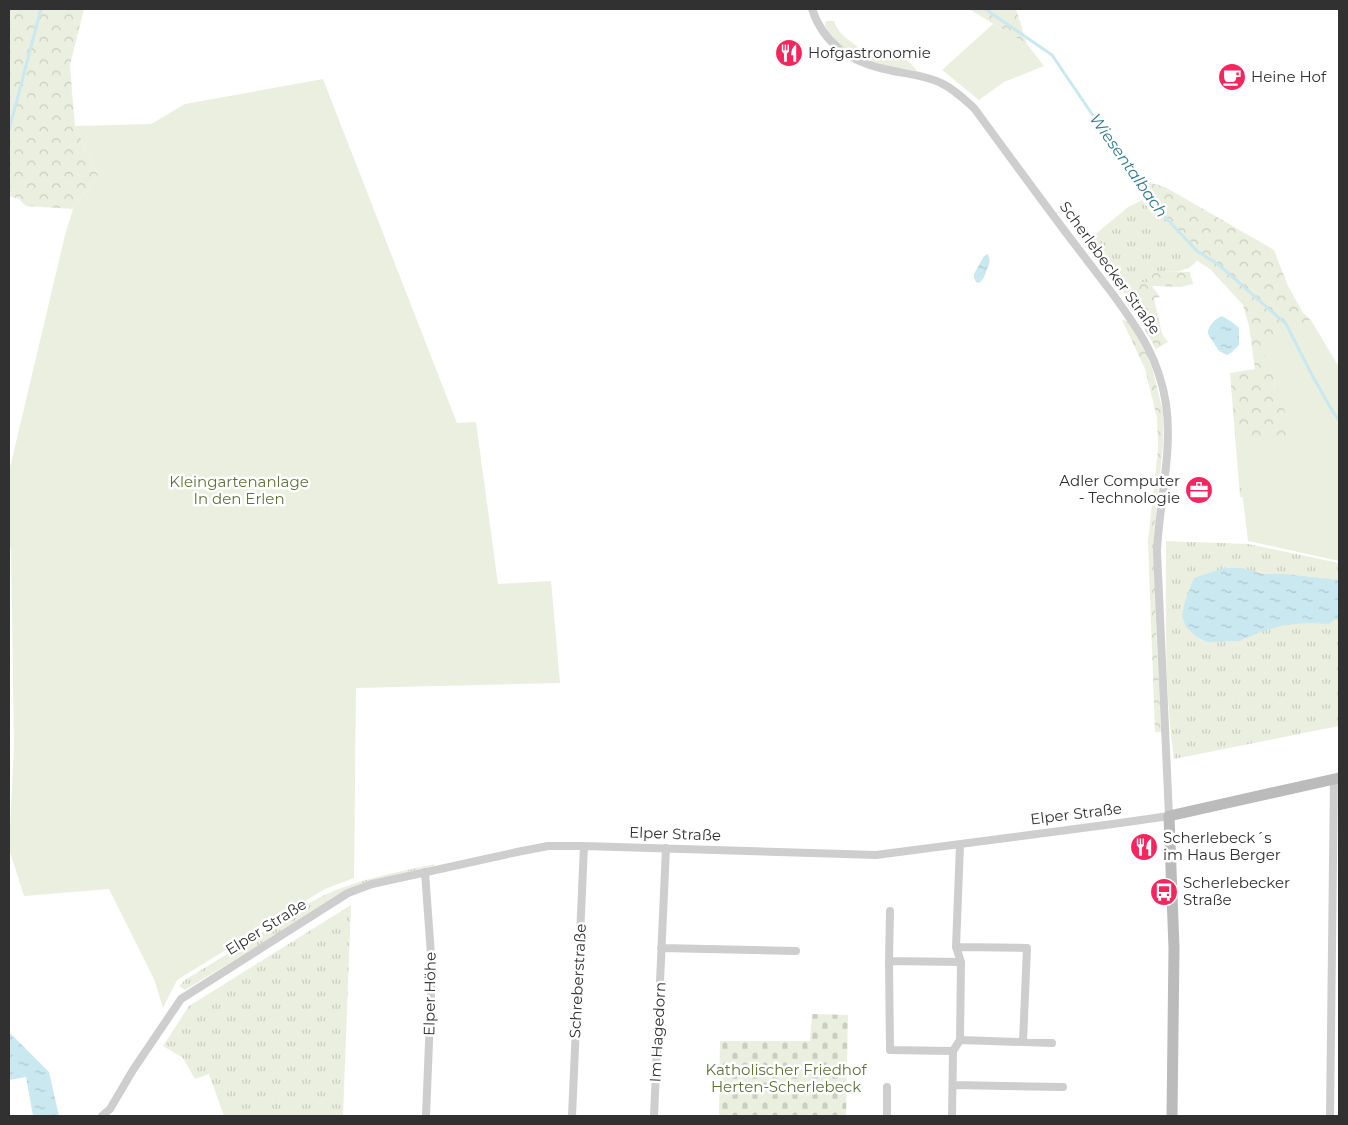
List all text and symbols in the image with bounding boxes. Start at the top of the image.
restaurant icon: Hofgastronomie [774,38,804,68]
place label: Hofgastronomie [808,43,931,62]
cafe icon: Heine Hof [1217,62,1247,92]
place label: Heine Hof [1251,67,1327,86]
water label: Wiesentalbach [1086,110,1171,221]
street label: Scherlebecker Straße [1056,198,1165,338]
place label: Adler Computer - Technologie [1059,471,1180,507]
park label: Kleingartenanlage In den Erlen [169,472,309,508]
office icon: Adler Computer - Technologie [1184,475,1214,505]
street label: Elper Straße [1029,798,1123,829]
street label: Elper Straße [629,822,721,845]
place label: Scherlebeck´s im Haus Berger [1163,828,1281,864]
restaurant icon: Scherlebeck´s im Haus Berger [1129,832,1159,862]
place label: Scherlebecker Straße [1183,873,1290,909]
bus stop icon: Scherlebecker Straße [1149,877,1179,907]
street label: Elper Straße [222,894,310,959]
street label: Schreberstraße [565,923,590,1039]
street label: Elper Höhe [419,952,440,1036]
street label: Im Hagedorn [645,981,670,1083]
park label: Katholischer Friedhof Herten-Scherlebeck [706,1060,867,1096]

